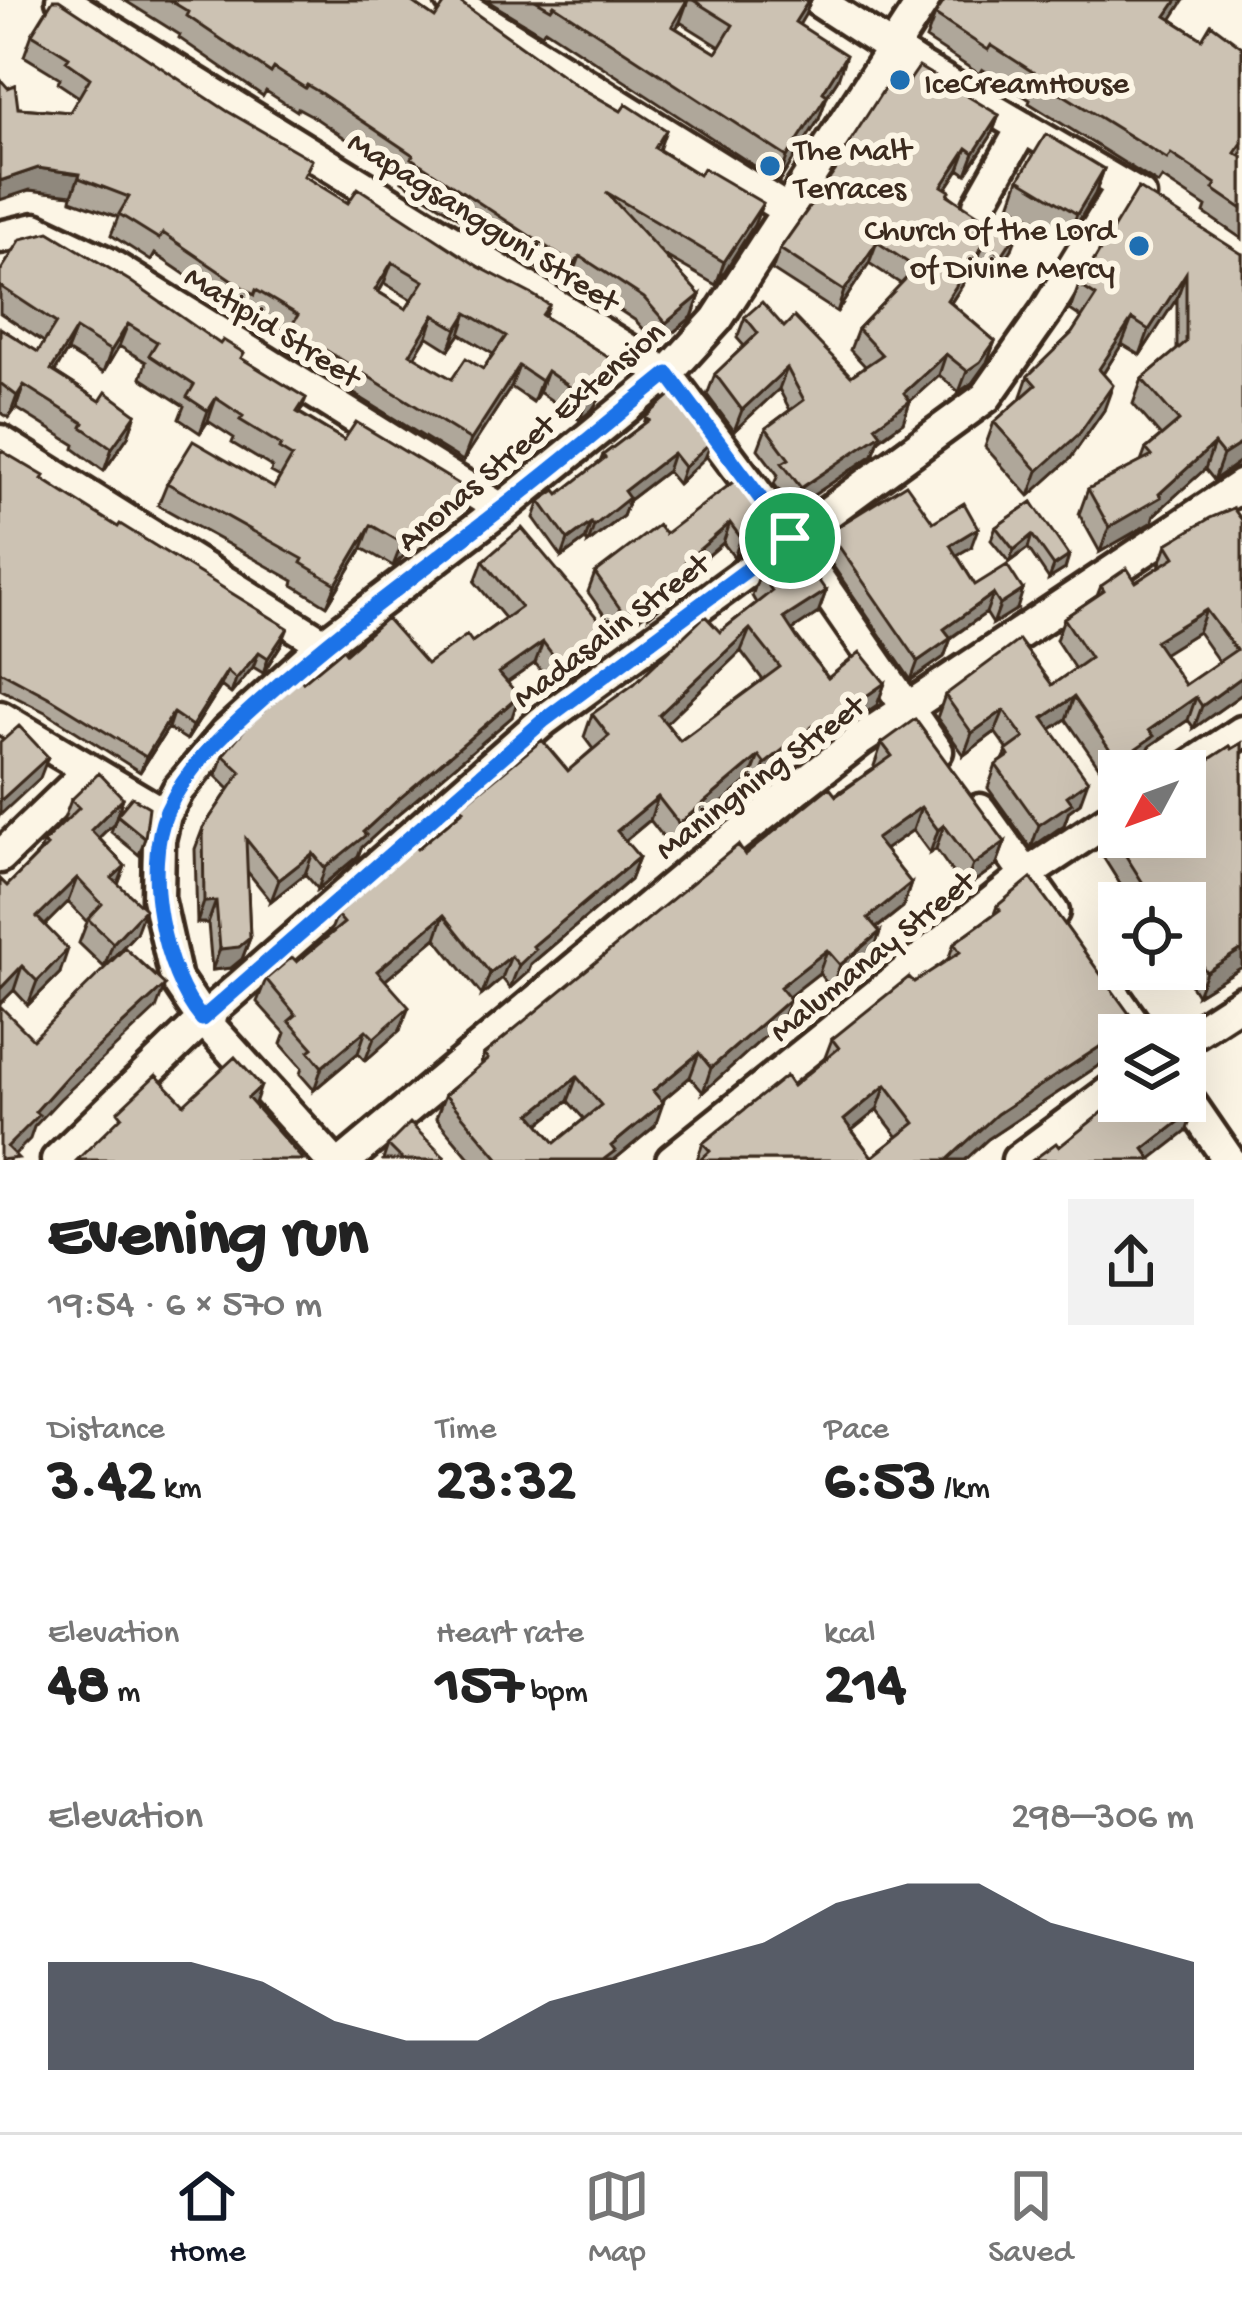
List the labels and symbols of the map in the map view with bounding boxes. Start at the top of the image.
marker: IceCreamHouse [887,67,913,93]
place label: IceCreamHouse [924,67,1130,105]
street label: Mapagsangguni Street [339,125,626,324]
place label: The Malt Terraces [792,134,914,210]
marker: The Malt Terraces [757,153,783,179]
place label: Church of the Lord of Divine Mercy [864,214,1118,290]
marker: Church of the Lord of Divine Mercy [1126,233,1152,259]
street label: Matipid Street [176,260,368,400]
street label: Anonas Street Extension [391,315,675,562]
pin [739,487,841,589]
street label: Madasalin Street [507,545,720,719]
street label: Maningning Street [650,687,876,871]
north arrow [1098,750,1206,858]
street label: Malumanay Street [764,863,986,1053]

